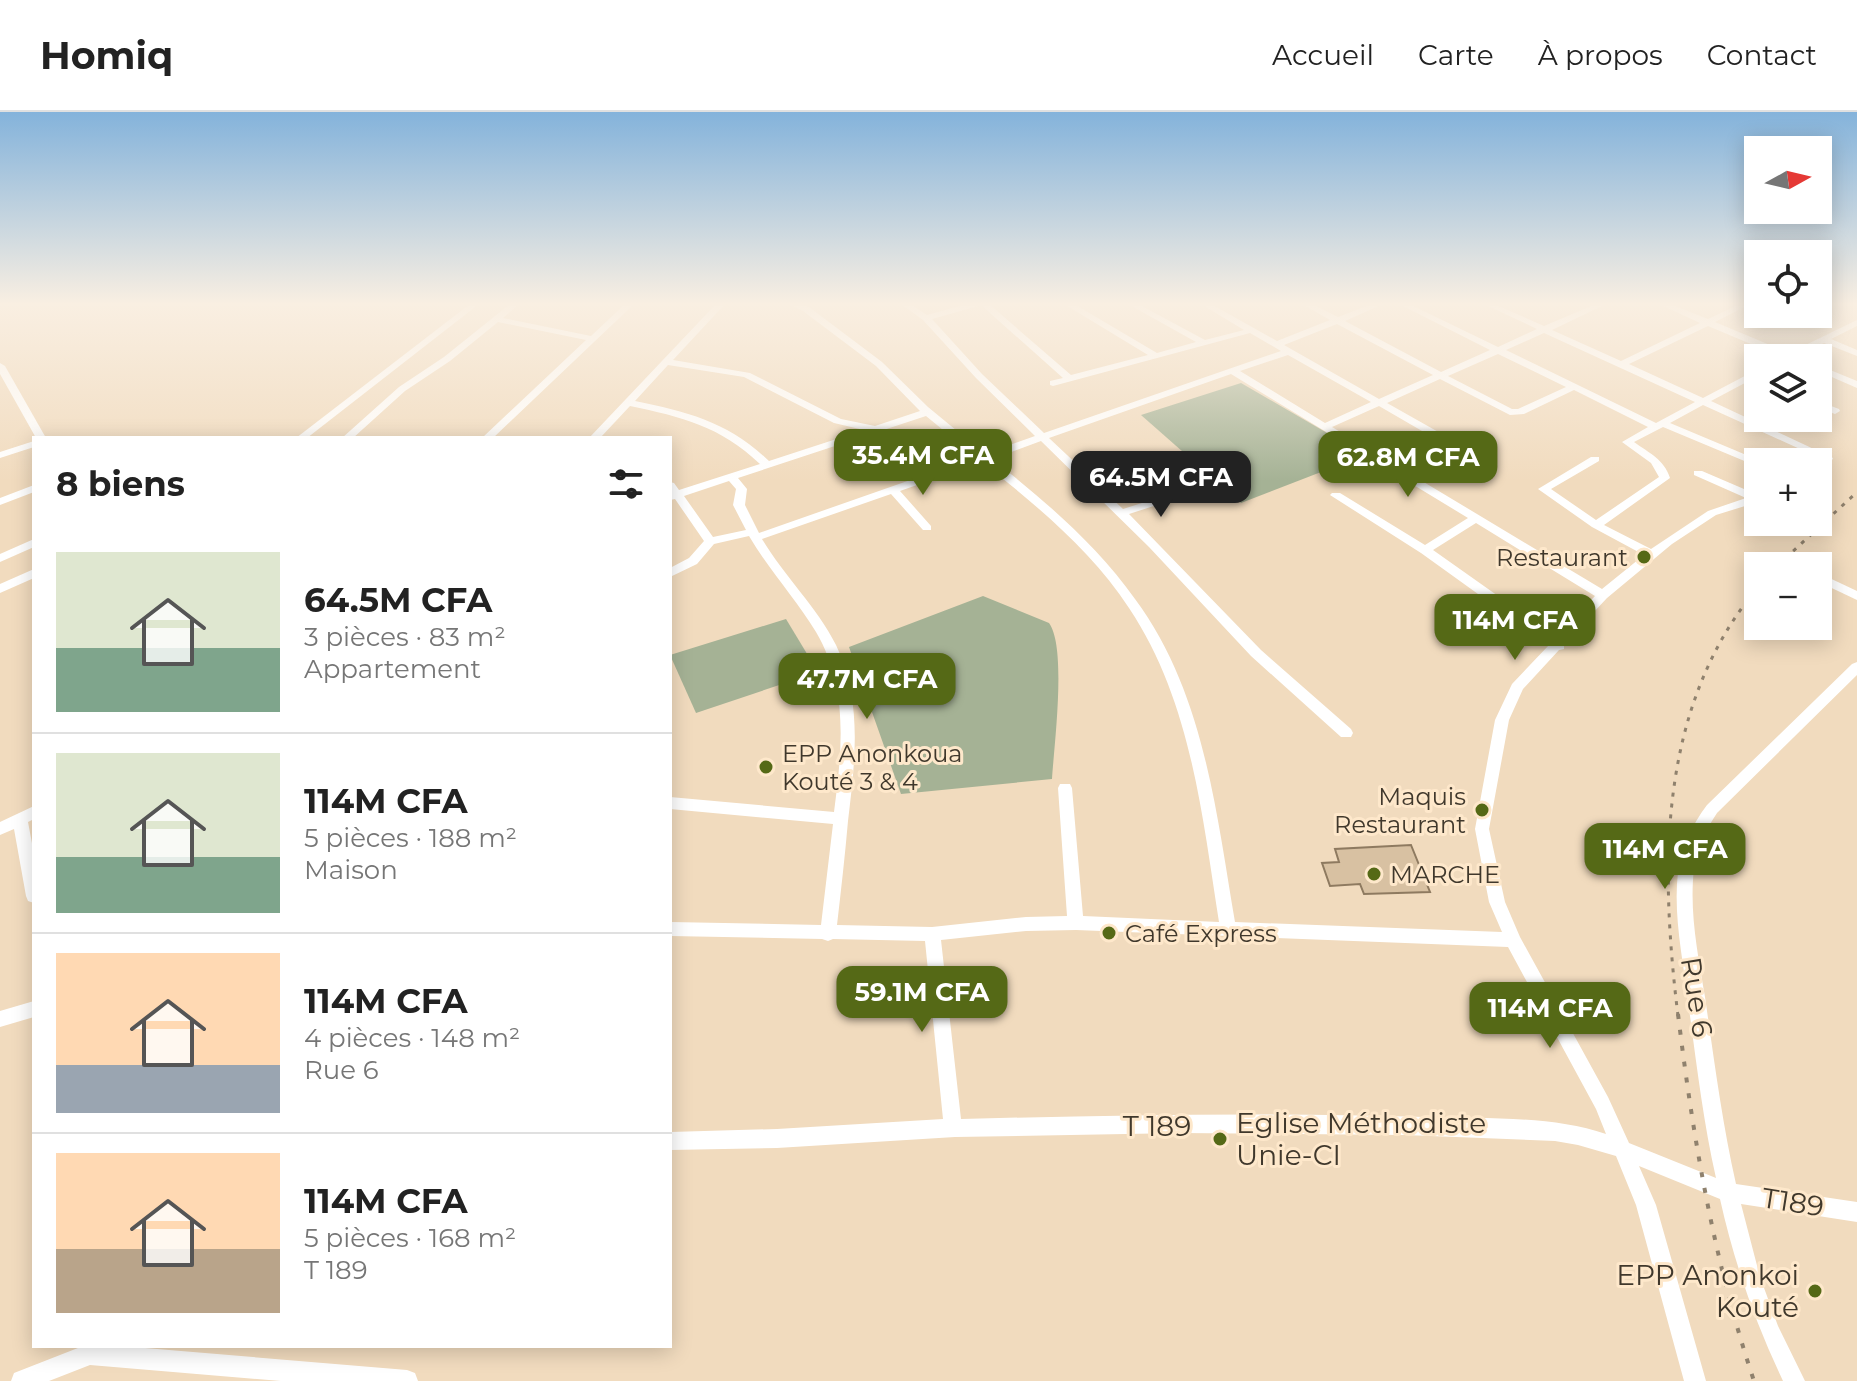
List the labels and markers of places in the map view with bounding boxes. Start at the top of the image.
pin: 35.4M CFA [831,429,1015,497]
pin: 62.8M CFA [1316,431,1500,499]
pin: 64.5M CFA [1069,451,1253,519]
place label: Restaurant [1496,543,1628,572]
marker: Restaurant [1635,548,1653,566]
pin: 114M CFA [1432,594,1598,662]
pin: 47.7M CFA [775,653,959,721]
place label: EPP Anonkoua Kouté 3 & 4 [782,739,962,796]
marker: EPP Anonkoua Kouté 3 & 4 [757,758,775,776]
place label: Maquis Restaurant [1334,782,1466,839]
marker: Maquis Restaurant [1473,801,1491,819]
pin: 114M CFA [1582,823,1748,891]
place label: MARCHE [1390,860,1500,889]
marker: MARCHE [1365,865,1383,883]
place label: Café Express [1125,919,1277,948]
marker: Café Express [1100,924,1118,942]
pin: 59.1M CFA [830,966,1014,1034]
pin: 114M CFA [1467,982,1633,1050]
place label: Eglise Méthodiste Unie-CI [1236,1106,1486,1172]
marker: Eglise Méthodiste Unie-CI [1211,1130,1229,1148]
place label: EPP Anonkoi Kouté [1616,1258,1799,1324]
marker: EPP Anonkoi Kouté [1806,1282,1824,1300]

